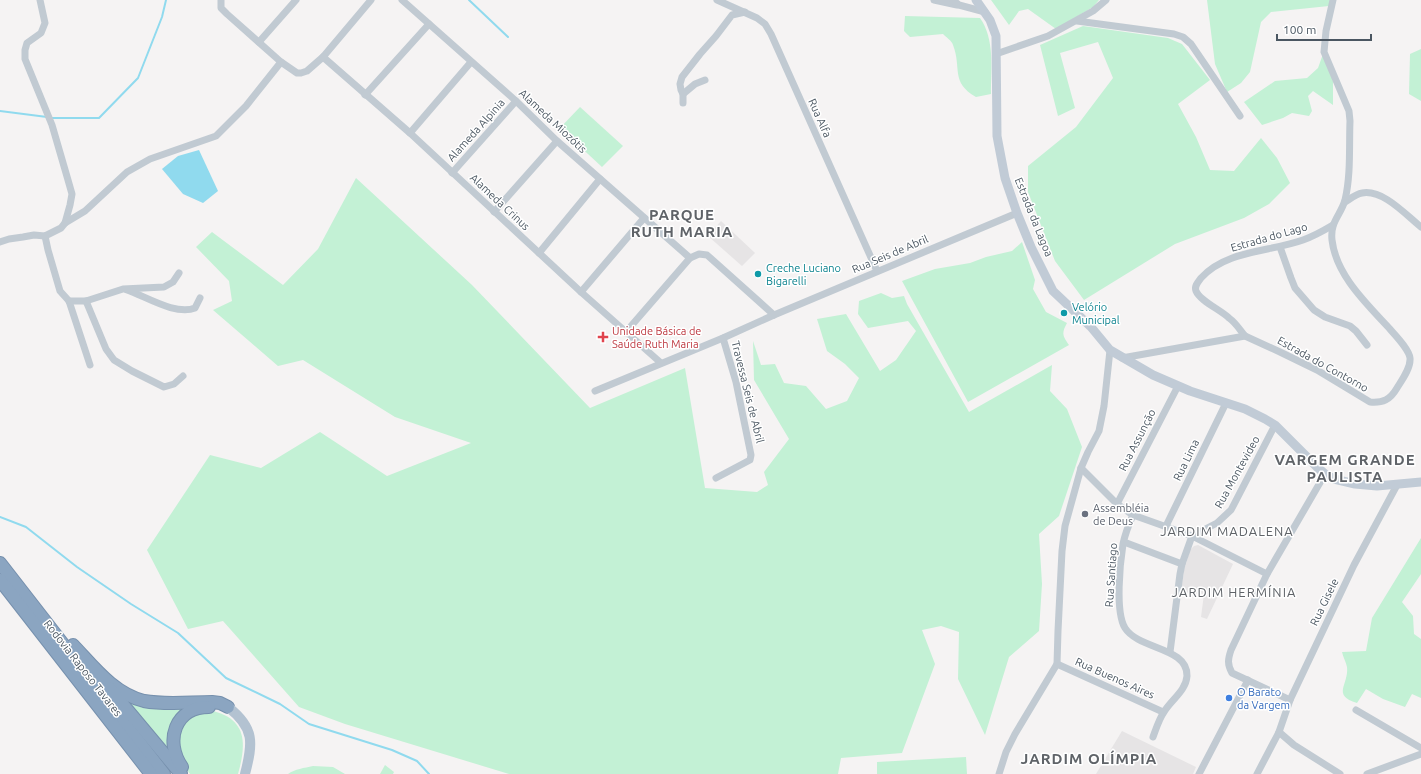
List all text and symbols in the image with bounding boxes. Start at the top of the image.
scale bar [1277,16,1371,42]
text: 100 m [1283,23,1316,36]
street label: Alameda Miozótis [517,87,589,155]
street label: Alameda Alpinia [445,96,507,164]
street label: Rua Alfa [806,97,834,139]
street label: Alameda Crinus [468,171,532,233]
street label: Estrada da Lagoa [1013,176,1055,258]
district label: PARQUE RUTH MARIA [631,206,733,240]
street label: Estrada do Lago [1229,220,1309,254]
street label: Rua Seis de Abril [850,233,930,275]
place label: Creche Luciano Bigarelli [766,262,841,287]
marker: Creche Luciano Bigarelli [753,269,763,279]
place label: Velório Municipal [1072,301,1120,326]
marker: Velório Municipal [1059,308,1069,318]
place label: Unidade Básica de Saúde Ruth Maria [612,325,701,350]
marker: Unidade Básica de Saúde Ruth Maria [597,331,609,343]
street label: Estrada do Contorno [1275,334,1371,394]
street label: Travessa Seis de Abril [729,340,767,444]
street label: Rua Assunção [1116,407,1158,473]
street label: Rua Montevideo [1212,434,1262,510]
street label: Rua Lima [1171,437,1201,483]
district label: VARGEM GRANDE PAULISTA [1274,451,1416,485]
place label: Assembléia de Deus [1093,502,1149,527]
marker: Assembléia de Deus [1080,509,1090,519]
district label: JARDIM MADALENA [1160,524,1294,538]
street label: Rua Santiago [1103,542,1119,608]
street label: Rua Gisele [1307,576,1341,628]
district label: JARDIM HERMÍNIA [1172,584,1296,599]
street label: Rodovia Raposo Tavares [42,618,124,719]
street label: Rua Buenos Aires [1074,655,1157,701]
place label: O Barato da Vargem [1237,686,1290,711]
marker: O Barato da Vargem [1224,693,1234,703]
district label: JARDIM OLÍMPIA [1021,750,1157,767]

